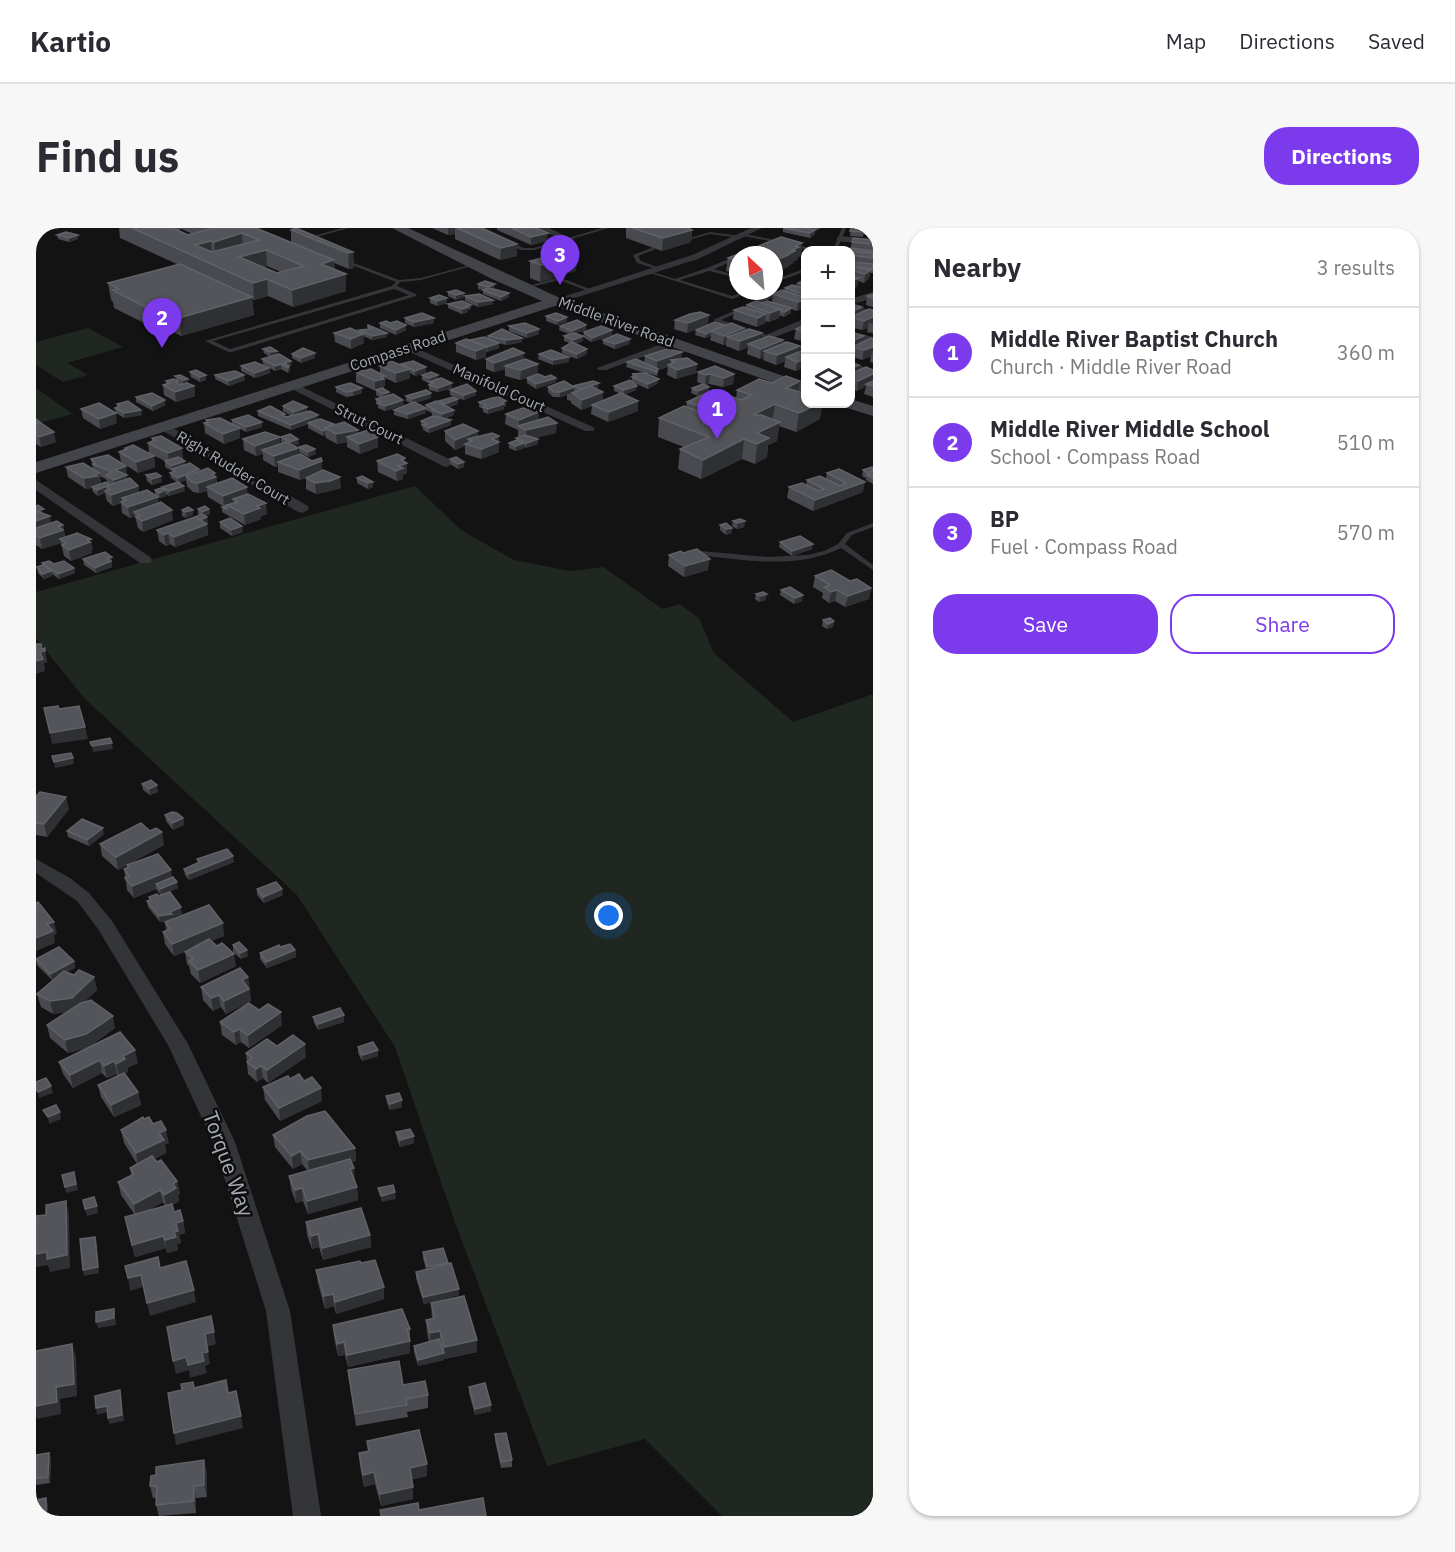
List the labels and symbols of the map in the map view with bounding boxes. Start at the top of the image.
pin: 3 [540,236,580,285]
north arrow [729,246,783,300]
street label: Middle River Road [556,292,677,351]
pin: 2 [142,298,182,348]
street label: Compass Road [347,326,448,375]
street label: Manifold Court [450,359,548,416]
pin: 1 [698,390,736,439]
street label: Strut Court [332,399,407,448]
street label: Right Rudder Court [173,426,293,509]
your location [594,901,623,930]
street label: Torque Way [197,1107,261,1221]

